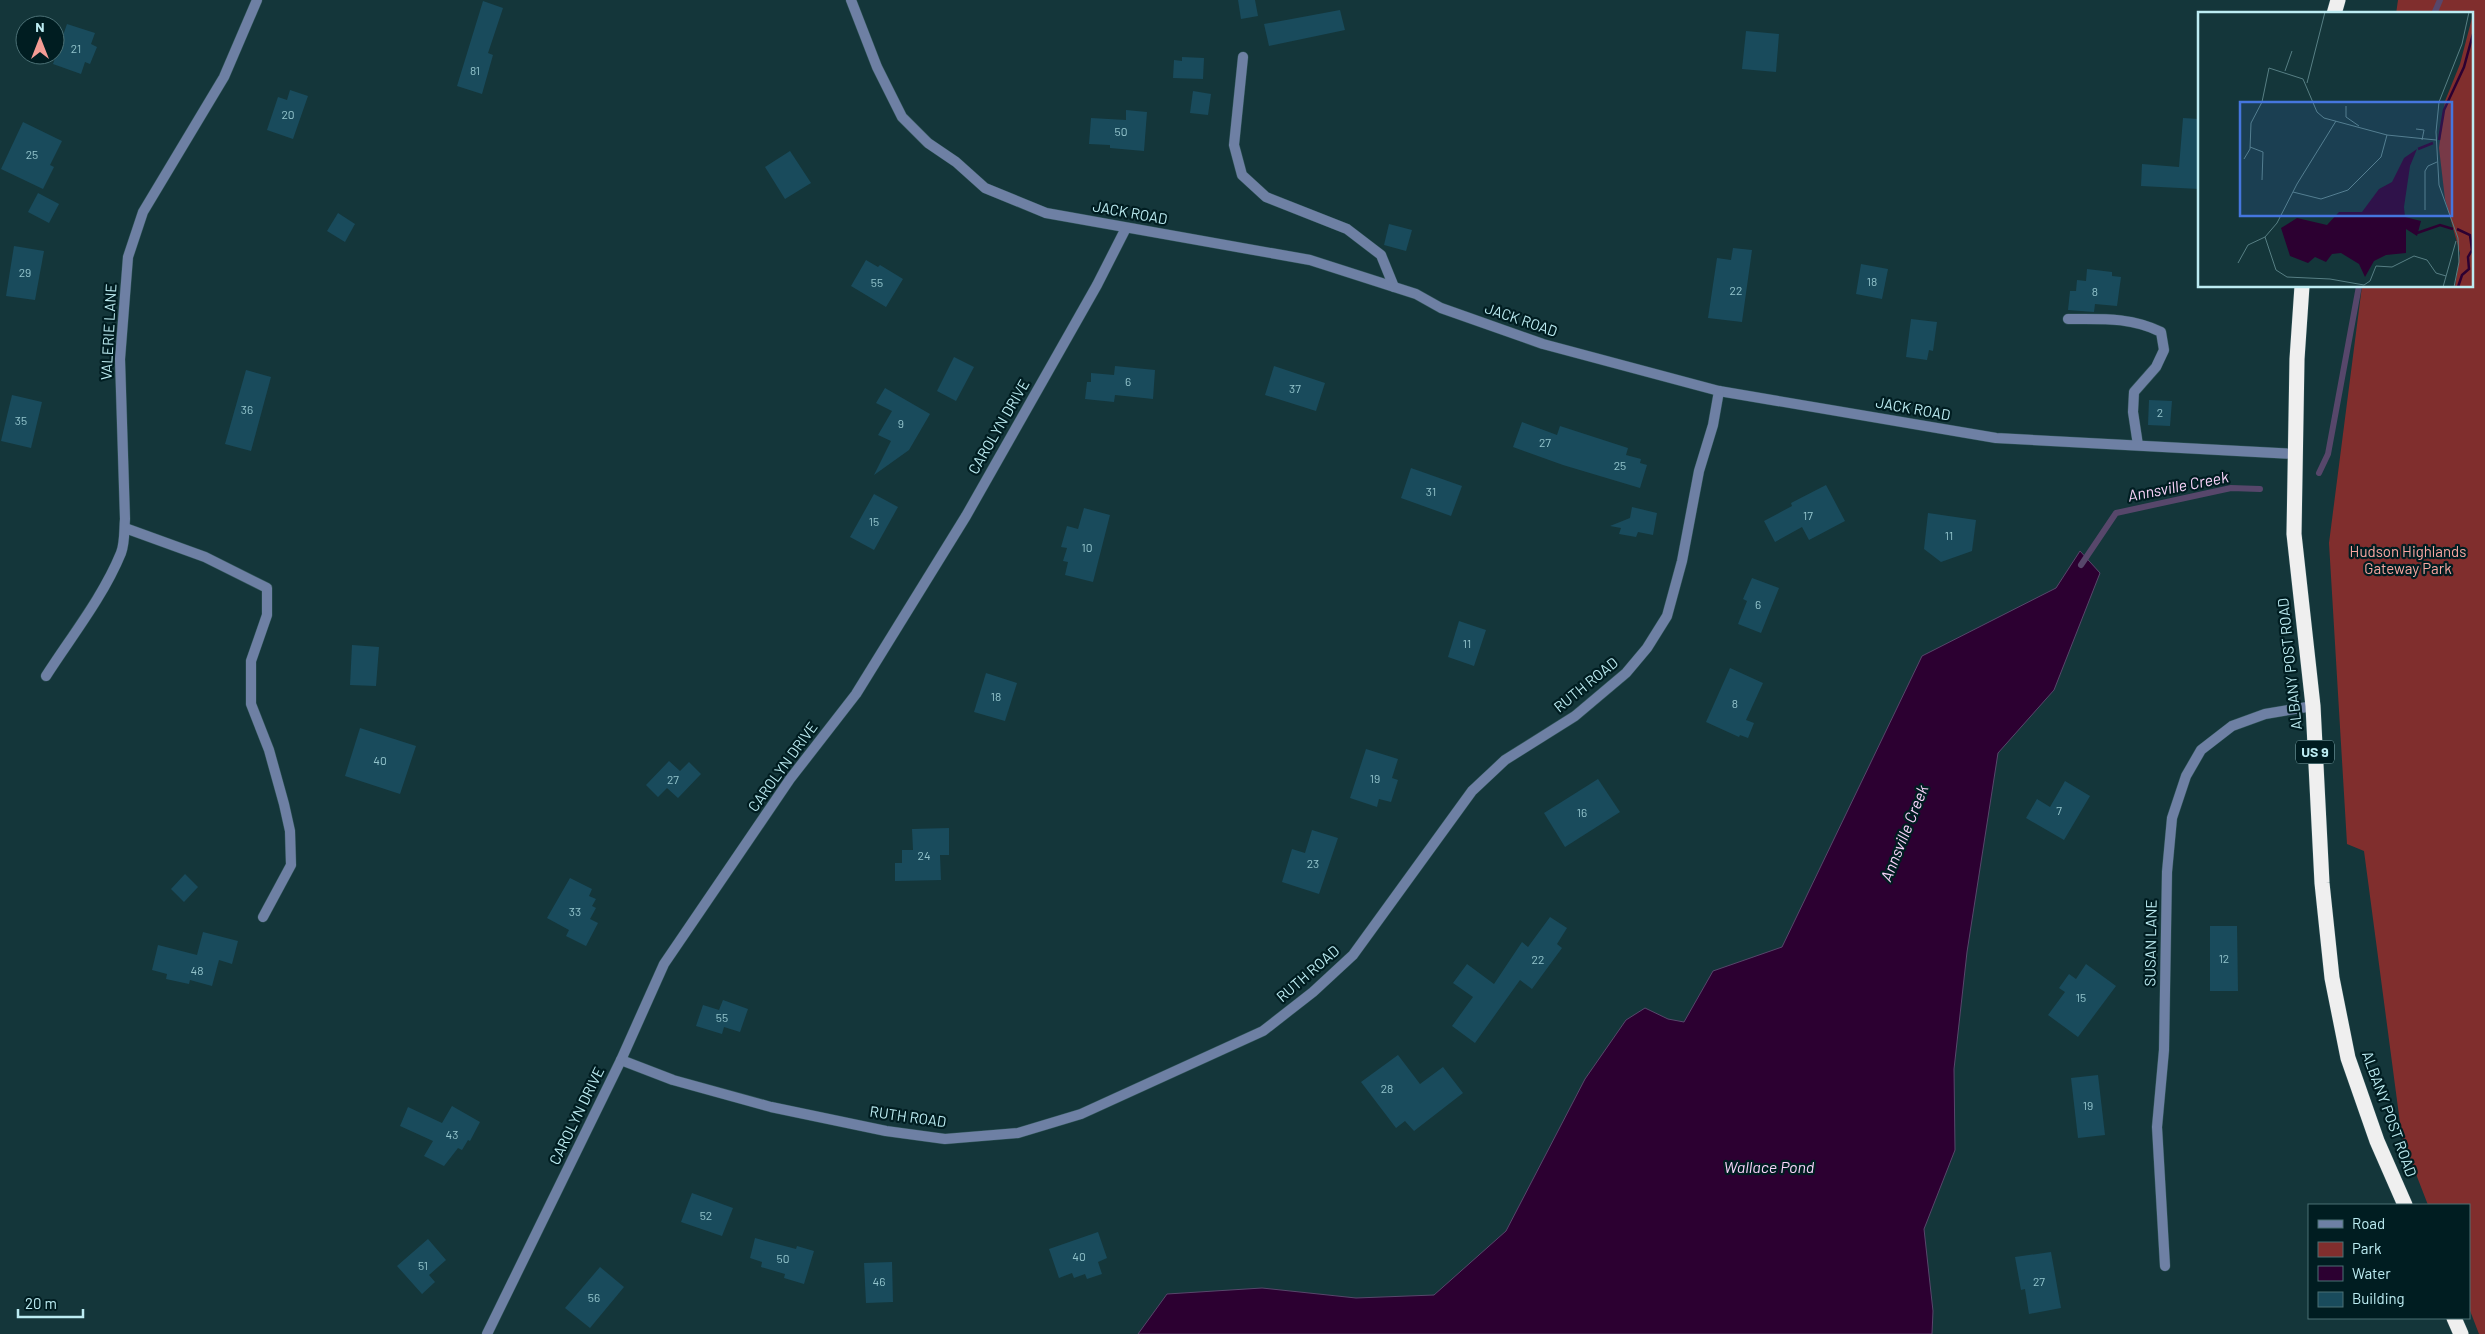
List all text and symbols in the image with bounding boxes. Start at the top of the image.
inset map [2198,12,2472,288]
north arrow [15,15,65,65]
text: N [35,18,45,35]
house number: 21 [71,41,81,55]
house number: 81 [470,63,480,77]
house number: 20 [281,107,295,121]
house number: 50 [1115,124,1127,138]
house number: 25 [26,147,38,161]
street label: JACK ROAD [1091,197,1169,227]
house number: 29 [19,265,31,279]
house number: 18 [1867,274,1877,288]
house number: 55 [871,275,883,289]
street label: VALERIE LANE [96,283,120,381]
house number: 22 [1730,283,1742,297]
house number: 8 [2092,284,2098,298]
street label: JACK ROAD [1483,298,1560,340]
house number: 6 [1125,374,1131,388]
street label: CAROLYN DRIVE [964,376,1033,477]
house number: 37 [1289,381,1301,395]
street label: JACK ROAD [1874,393,1952,423]
house number: 36 [241,402,253,416]
house number: 2 [2157,405,2163,419]
house number: 35 [15,413,27,427]
house number: 9 [898,416,904,430]
house number: 27 [1539,435,1551,449]
house number: 25 [1614,458,1626,472]
water label: Annsville Creek [2126,466,2230,505]
house number: 31 [1426,484,1436,498]
house number: 17 [1803,508,1813,522]
house number: 15 [869,514,879,528]
house number: 11 [1945,528,1953,542]
house number: 10 [1082,540,1092,554]
park label: Hudson Highlands Gateway Park [2350,542,2466,577]
house number: 6 [1755,597,1761,611]
street label: ALBANY POST ROAD [2273,597,2305,731]
house number: 11 [1463,636,1471,650]
street label: RUTH ROAD [1550,653,1621,715]
house number: 18 [991,689,1001,703]
house number: 8 [1732,696,1738,710]
street label: CAROLYN DRIVE [744,718,821,815]
road number: US 9 [2296,740,2334,764]
house number: 40 [373,753,387,767]
house number: 19 [1370,771,1380,785]
house number: 27 [667,772,679,786]
water label: Annsville Creek [1876,782,1932,884]
house number: 7 [2056,803,2062,817]
house number: 16 [1577,805,1587,819]
house number: 24 [917,848,931,862]
house number: 23 [1307,856,1319,870]
street label: SUSAN LANE [2140,899,2160,987]
house number: 33 [569,904,581,918]
street label: RUTH ROAD [1272,941,1342,1005]
house number: 12 [2219,951,2229,965]
house number: 22 [1532,952,1544,966]
house number: 48 [191,963,203,977]
house number: 15 [2076,990,2086,1004]
house number: 55 [716,1010,728,1024]
street label: ALBANY POST ROAD [2359,1048,2421,1179]
street label: CAROLYN DRIVE [545,1064,608,1167]
house number: 28 [1381,1081,1393,1095]
house number: 19 [2083,1098,2093,1112]
street label: RUTH ROAD [869,1102,948,1130]
house number: 43 [446,1127,458,1141]
water label: Wallace Pond [1724,1157,1815,1176]
legend [2308,1204,2470,1319]
house number: 52 [700,1208,712,1222]
text: Road [2352,1214,2385,1232]
text: Park [2352,1239,2382,1257]
house number: 40 [1072,1249,1086,1263]
house number: 50 [777,1251,789,1265]
house number: 51 [418,1258,428,1272]
text: Water [2352,1264,2391,1282]
house number: 46 [873,1274,885,1288]
house number: 27 [2033,1274,2045,1288]
scale bar [18,1286,82,1318]
text: Building [2352,1289,2405,1307]
house number: 56 [588,1290,600,1304]
text: 20 m [25,1294,57,1312]

